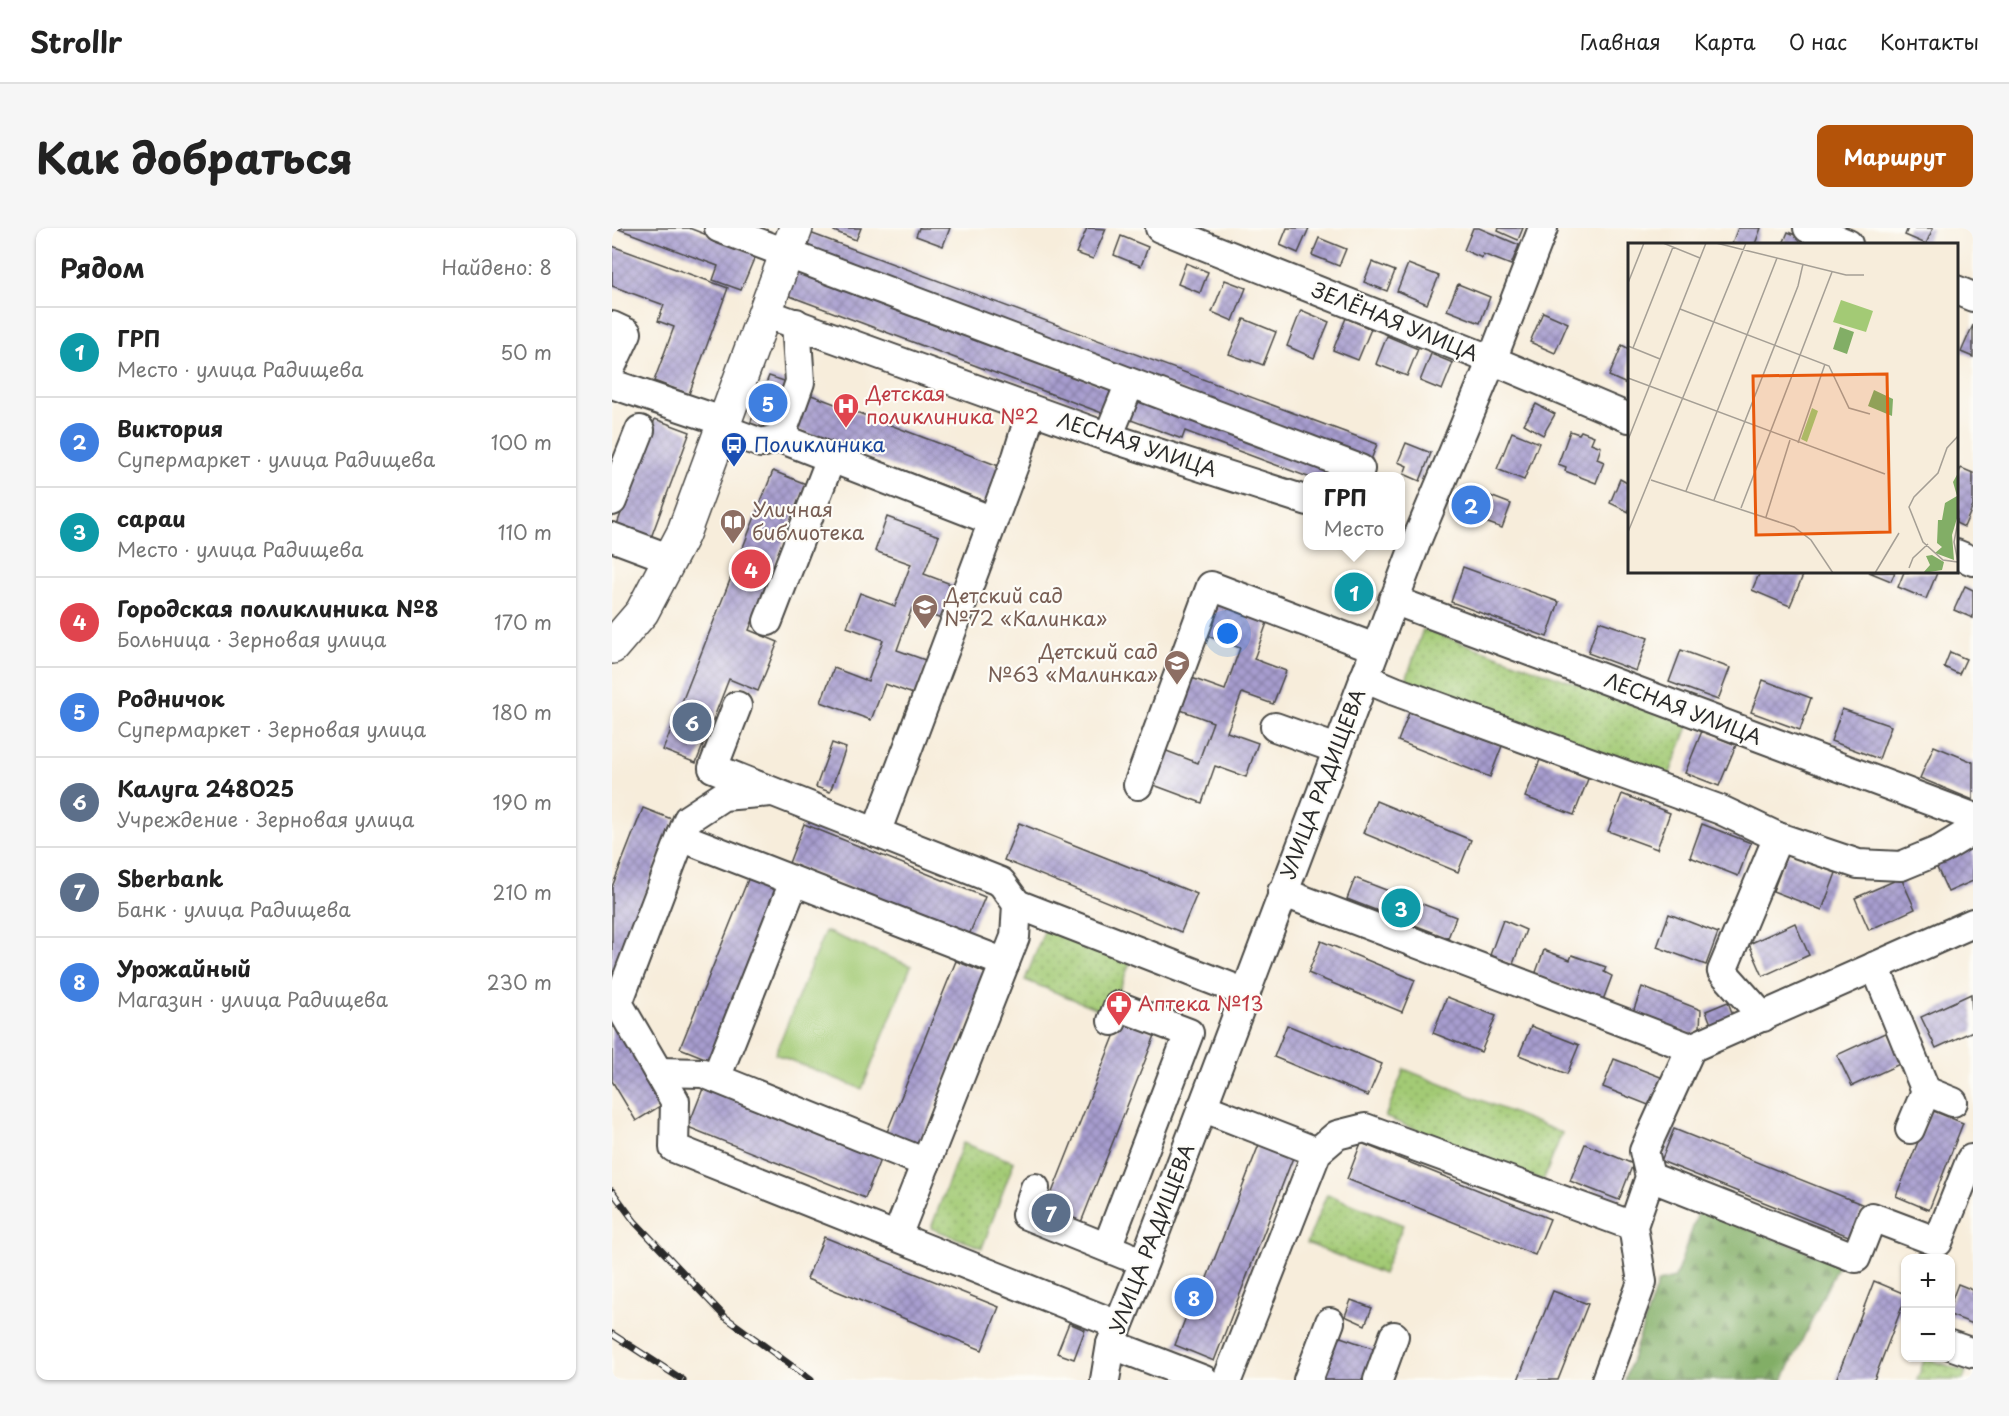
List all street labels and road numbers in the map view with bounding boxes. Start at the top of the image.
street label: ЗЕЛЁНАЯ УЛИЦА [1308,274,1483,368]
street label: ЛЕСНАЯ УЛИЦА [1054,404,1221,484]
street label: ЛЕСНАЯ УЛИЦА [1600,664,1766,752]
street label: УЛИЦА РАДИЩЕВА [1272,684,1372,883]
street label: УЛИЦА РАДИЩЕВА [1101,1139,1201,1338]

